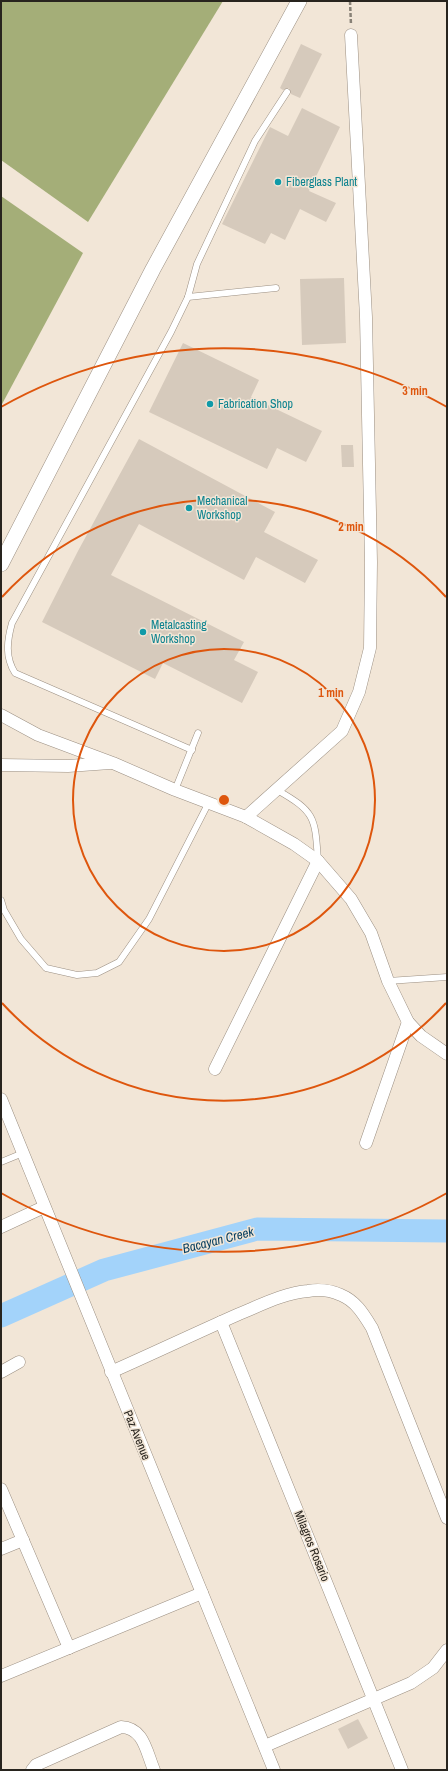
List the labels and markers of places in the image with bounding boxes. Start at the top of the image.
place label: Fiberglass Plant [286,174,357,190]
marker: Fiberglass Plant [273,177,283,187]
place label: Fabrication Shop [218,396,293,412]
marker: Fabrication Shop [205,399,215,409]
place label: Mechanical Workshop [197,493,247,523]
marker: Mechanical Workshop [184,503,194,513]
place label: Metalcasting Workshop [151,617,207,647]
marker: Metalcasting Workshop [138,627,148,637]
centre of rings [217,793,231,807]

